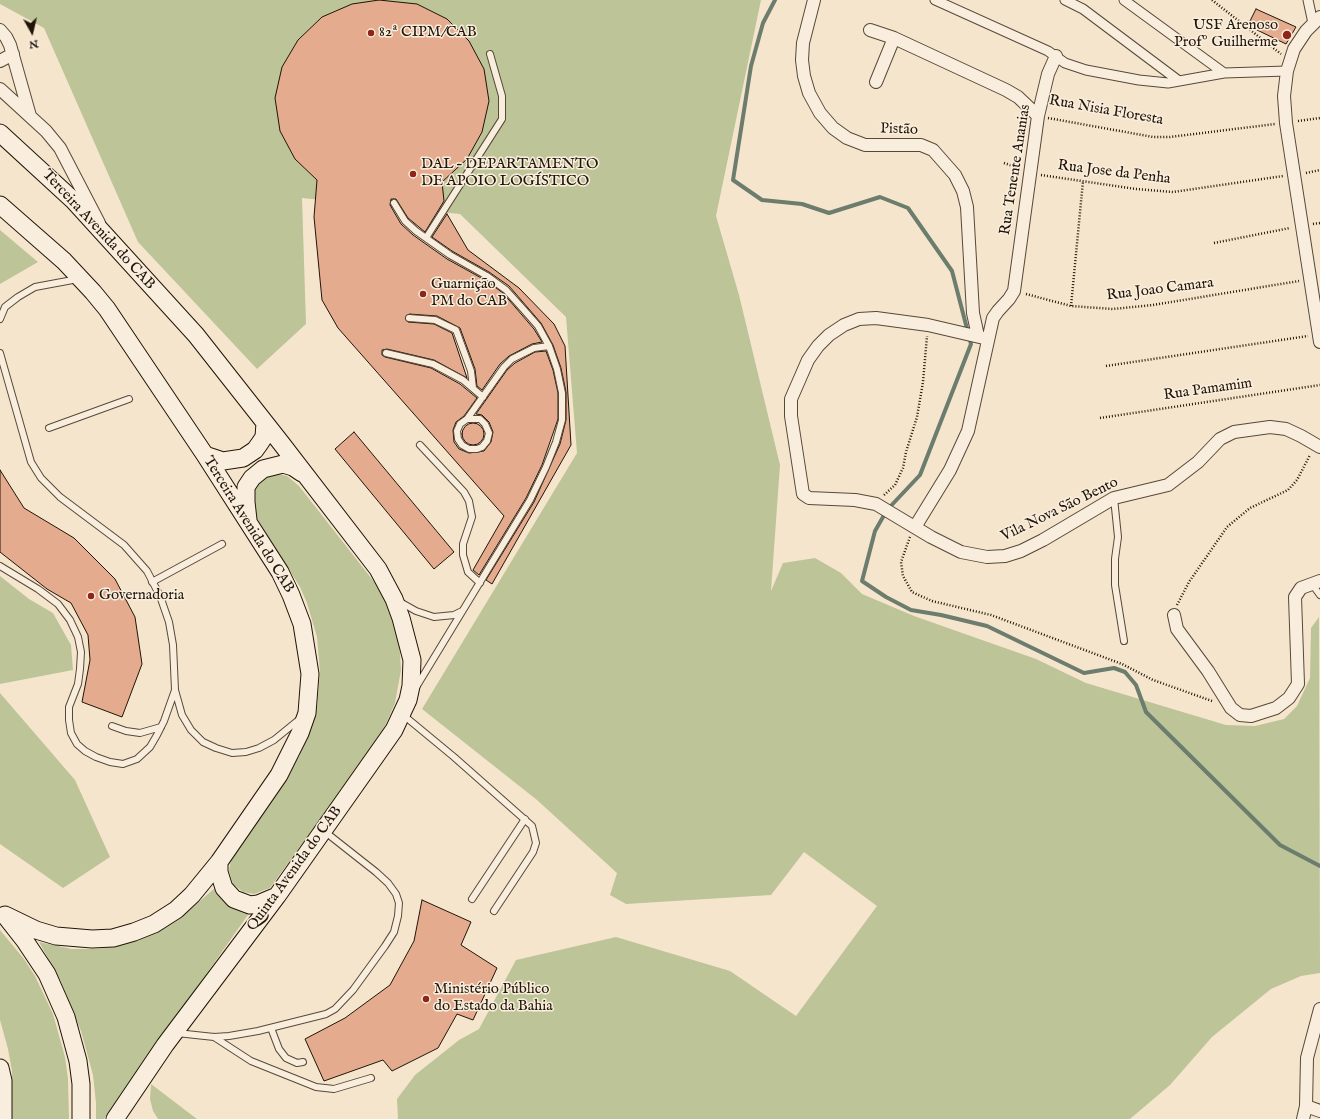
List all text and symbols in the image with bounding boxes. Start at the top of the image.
north arrow [12,12,52,52]
place label: USF Arenoso Profº Guilherme [1174,17,1278,52]
place label: 82ª CIPM/CAB [379,24,477,42]
marker: 82ª CIPM/CAB [366,28,376,38]
marker: USF Arenoso Profº Guilherme [1281,29,1293,41]
text: N [28,36,39,51]
street label: Rua Nisia Floresta [1047,92,1165,130]
street label: Rua Tenente Ananias [997,103,1035,237]
street label: Pistão [880,120,918,140]
place label: DAL – DEPARTAMENTO DE APOIO LOGÍSTICO [421,156,598,191]
street label: Rua Jose da Penha [1056,157,1172,189]
street label: Terceira Avenida do CAB [38,166,158,294]
marker: DAL – DEPARTAMENTO DE APOIO LOGÍSTICO [408,169,418,179]
street label: Rua Joao Camara [1105,274,1215,306]
place label: Guarnição PM do CAB [431,276,507,311]
marker: Guarnição PM do CAB [418,289,428,299]
street label: Rua Pamamim [1163,375,1253,405]
street label: Terceira Avenida do CAB [199,453,297,597]
street label: Vila Nova São Bento [999,474,1121,546]
place label: Governadoria [99,587,184,605]
marker: Governadoria [86,591,96,601]
street label: Quinta Avenida do CAB [244,803,346,935]
place label: Ministério Público do Estado da Bahia [434,981,553,1016]
marker: Ministério Público do Estado da Bahia [421,994,431,1004]

